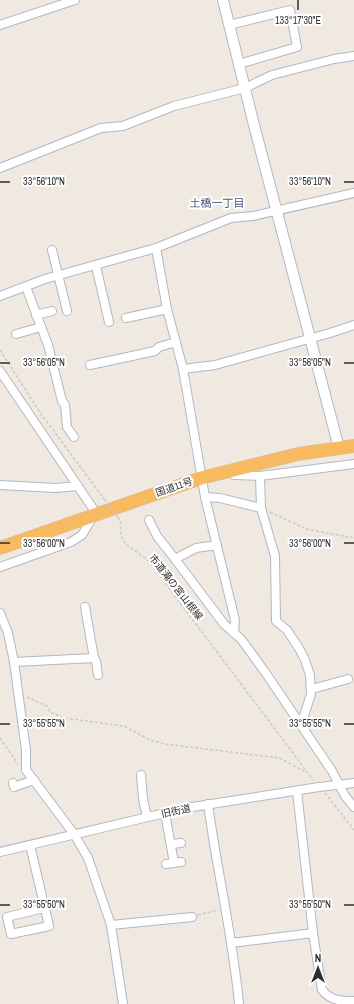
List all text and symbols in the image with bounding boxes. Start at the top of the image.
text: 133°17'30"E [275,14,321,27]
text: 33°56'10"N [23,175,65,188]
text: 33°56'10"N [289,175,331,188]
district label: 土橋一丁目 [190,196,245,210]
text: 33°56'05"N [23,356,65,369]
text: 33°56'05"N [289,356,331,369]
street label: 国道11号 [154,475,194,499]
text: 33°56'00"N [23,537,65,550]
text: 33°56'00"N [289,537,331,550]
street label: 市道滝の宮山根線 [146,551,206,623]
text: 33°55'55"N [23,717,65,730]
text: 33°55'55"N [289,717,331,730]
street label: 旧街道 [160,802,192,820]
text: 33°55'50"N [23,898,65,911]
text: 33°55'50"N [289,898,331,911]
north arrow [298,948,338,988]
text: N [315,951,321,965]

